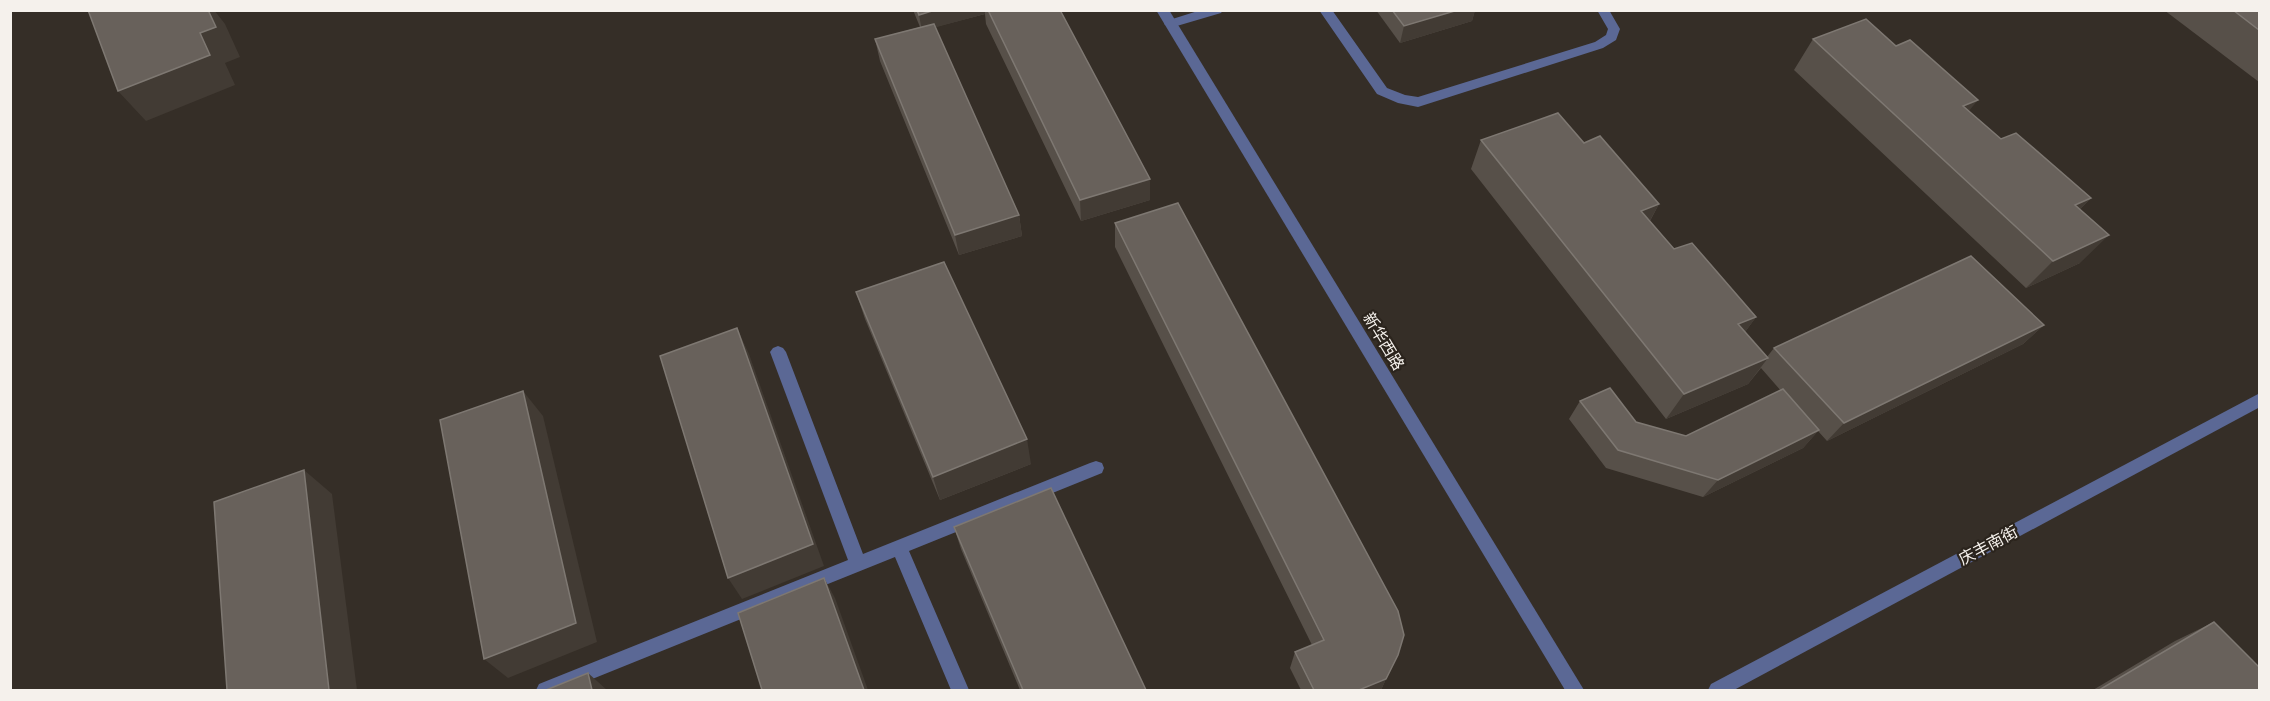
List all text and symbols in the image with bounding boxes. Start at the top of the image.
street label: 新华西路 [1359,309,1408,374]
street label: 庆丰南街 [1956,522,2021,569]

